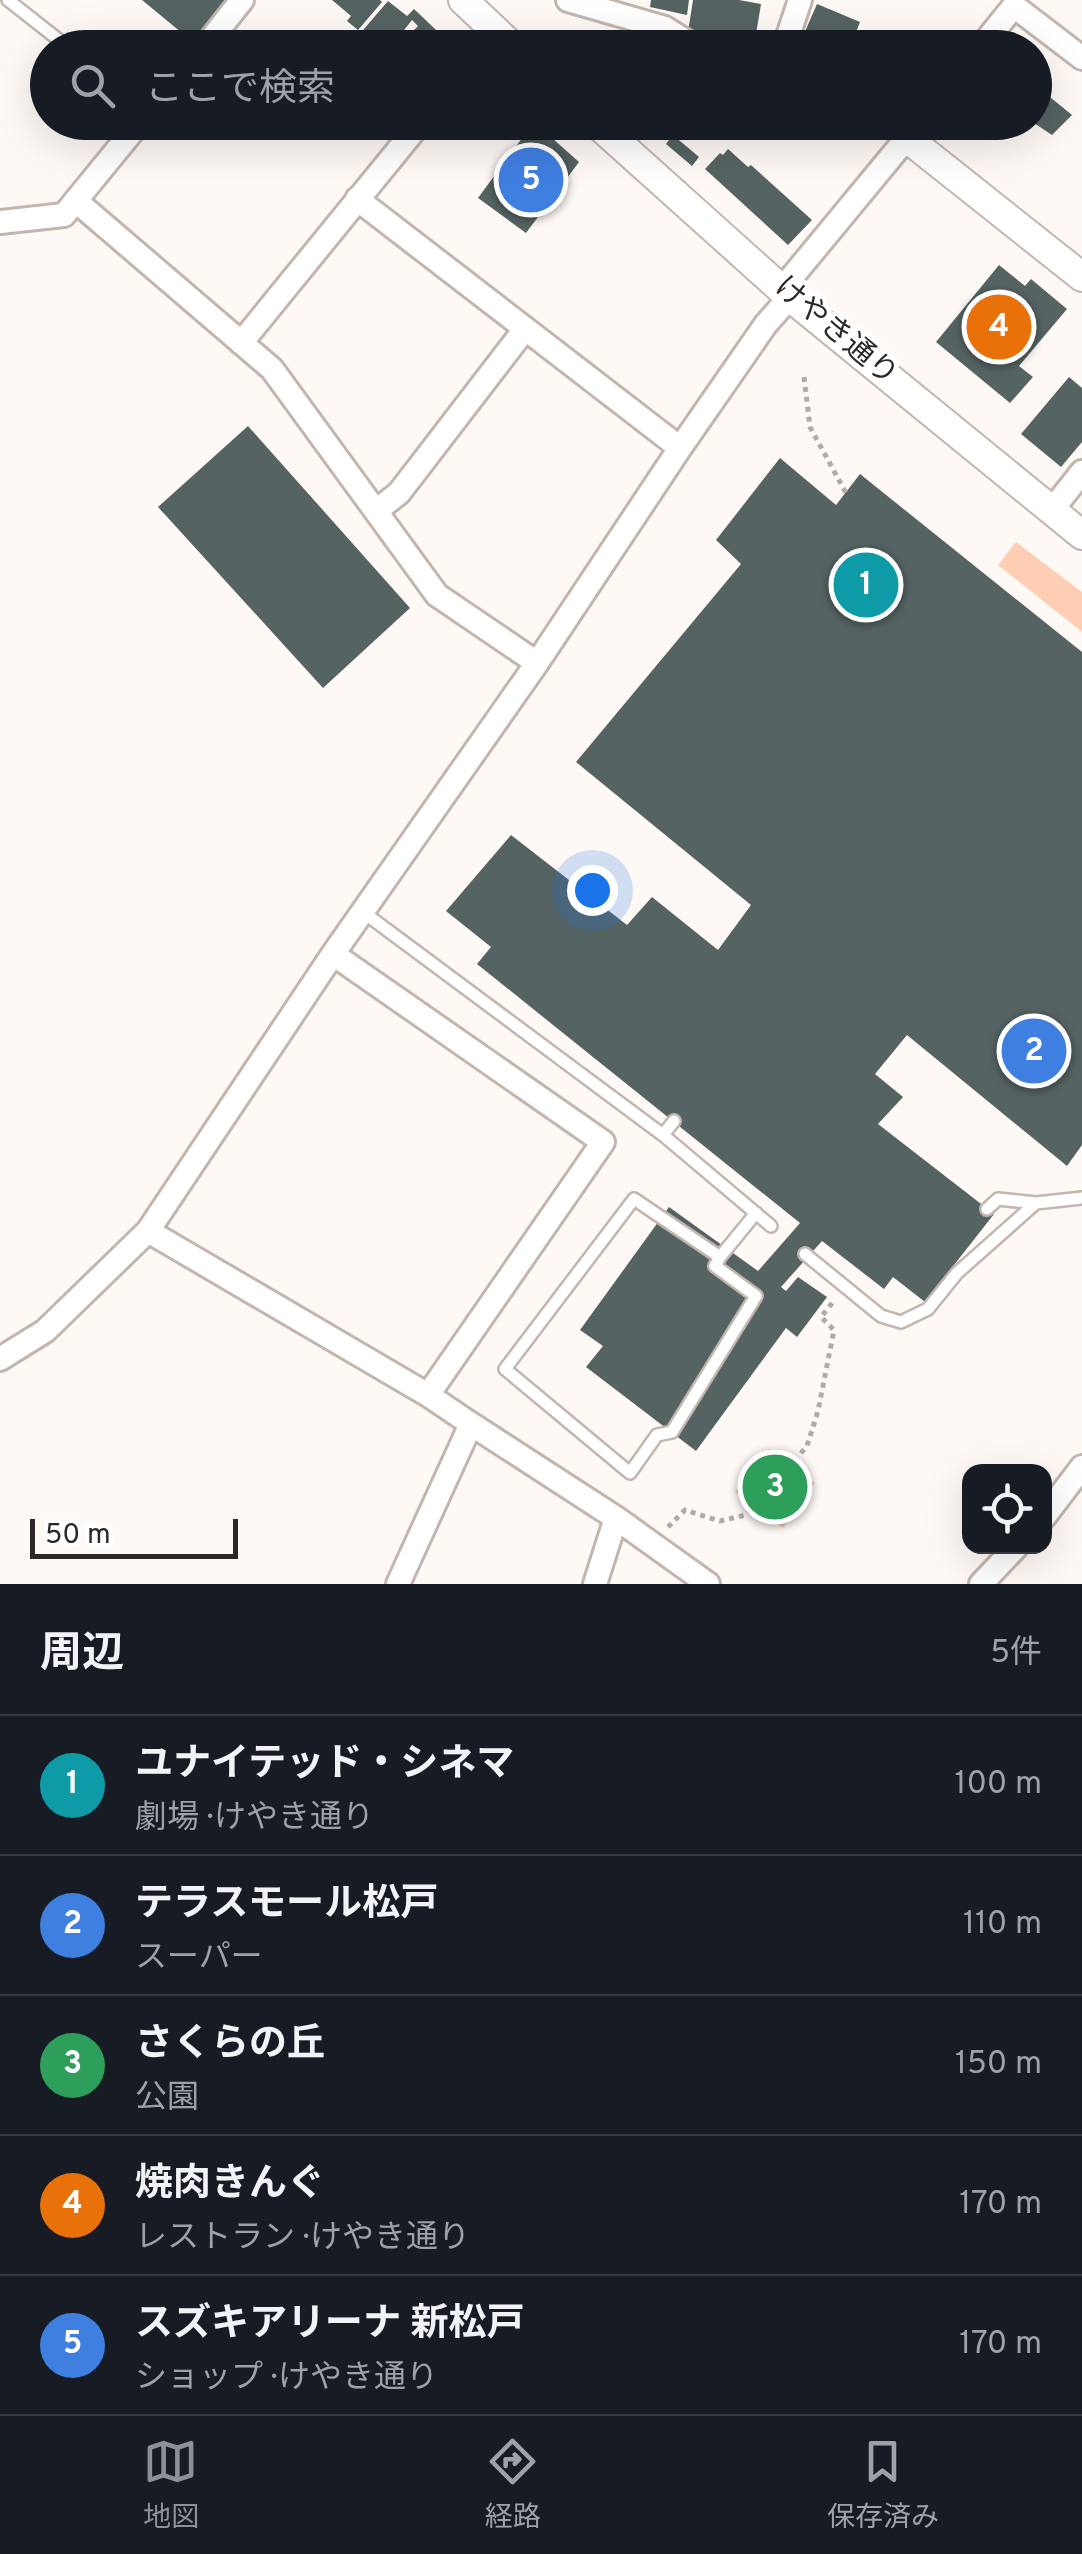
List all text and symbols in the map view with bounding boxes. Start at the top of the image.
search box [30,30,1052,140]
icon: search [65,58,120,113]
text: ここで検索 [145,66,335,115]
pin: 5 [498,142,564,218]
street label: けやき通り [766,270,904,394]
pin: 4 [966,290,1032,364]
pin: 1 [834,548,898,622]
your location [567,865,618,916]
pin: 2 [1002,1014,1066,1088]
pin: 3 [742,1450,808,1524]
map controls [962,1464,1052,1554]
button: locate [962,1464,1052,1554]
scale bar [30,1514,238,1558]
text: 50 m [45,1518,111,1554]
text: 周辺 [40,1629,124,1682]
text: 5件 [990,1634,1042,1674]
text: ユナイテッド・シネマ [135,1741,514,1790]
text: 1 [66,1765,79,1805]
text: 100 m [955,1765,1042,1805]
text: 劇場 · けやき通り [135,1799,374,1839]
text: テラスモール松戸 [135,1881,438,1930]
text: 2 [63,1905,82,1945]
text: 110 m [963,1905,1042,1945]
text: スーパー [135,1939,263,1979]
text: さくらの丘 [135,2021,325,2070]
text: 3 [63,2045,82,2085]
text: 150 m [955,2045,1042,2085]
text: 公園 [135,2079,199,2119]
text: 焼肉きんぐ [135,2161,325,2210]
text: 4 [62,2185,83,2225]
text: 170 m [959,2185,1042,2225]
text: レストラン · けやき通り [135,2219,470,2259]
text: スズキアリーナ 新松戸 [135,2301,525,2350]
text: 5 [63,2325,82,2365]
text: 170 m [959,2325,1042,2365]
text: ショップ · けやき通り [135,2359,438,2399]
tab: 地図 [143,2434,199,2537]
tab: 経路 [485,2434,541,2537]
tab: 保存済み [827,2434,939,2537]

